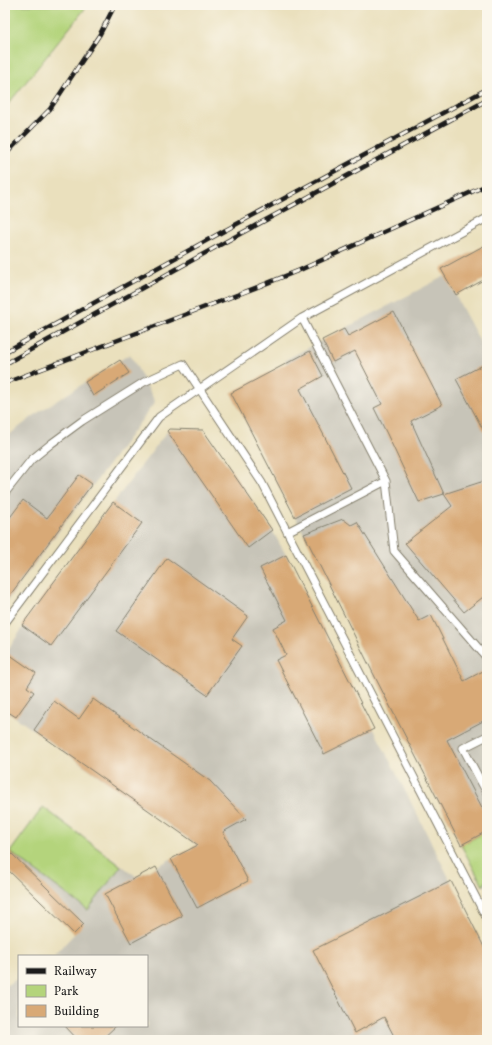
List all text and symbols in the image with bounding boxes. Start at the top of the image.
legend [18,955,148,1027]
text: Railway [54,964,97,980]
text: Park [54,984,79,1000]
text: Building [54,1004,99,1020]

